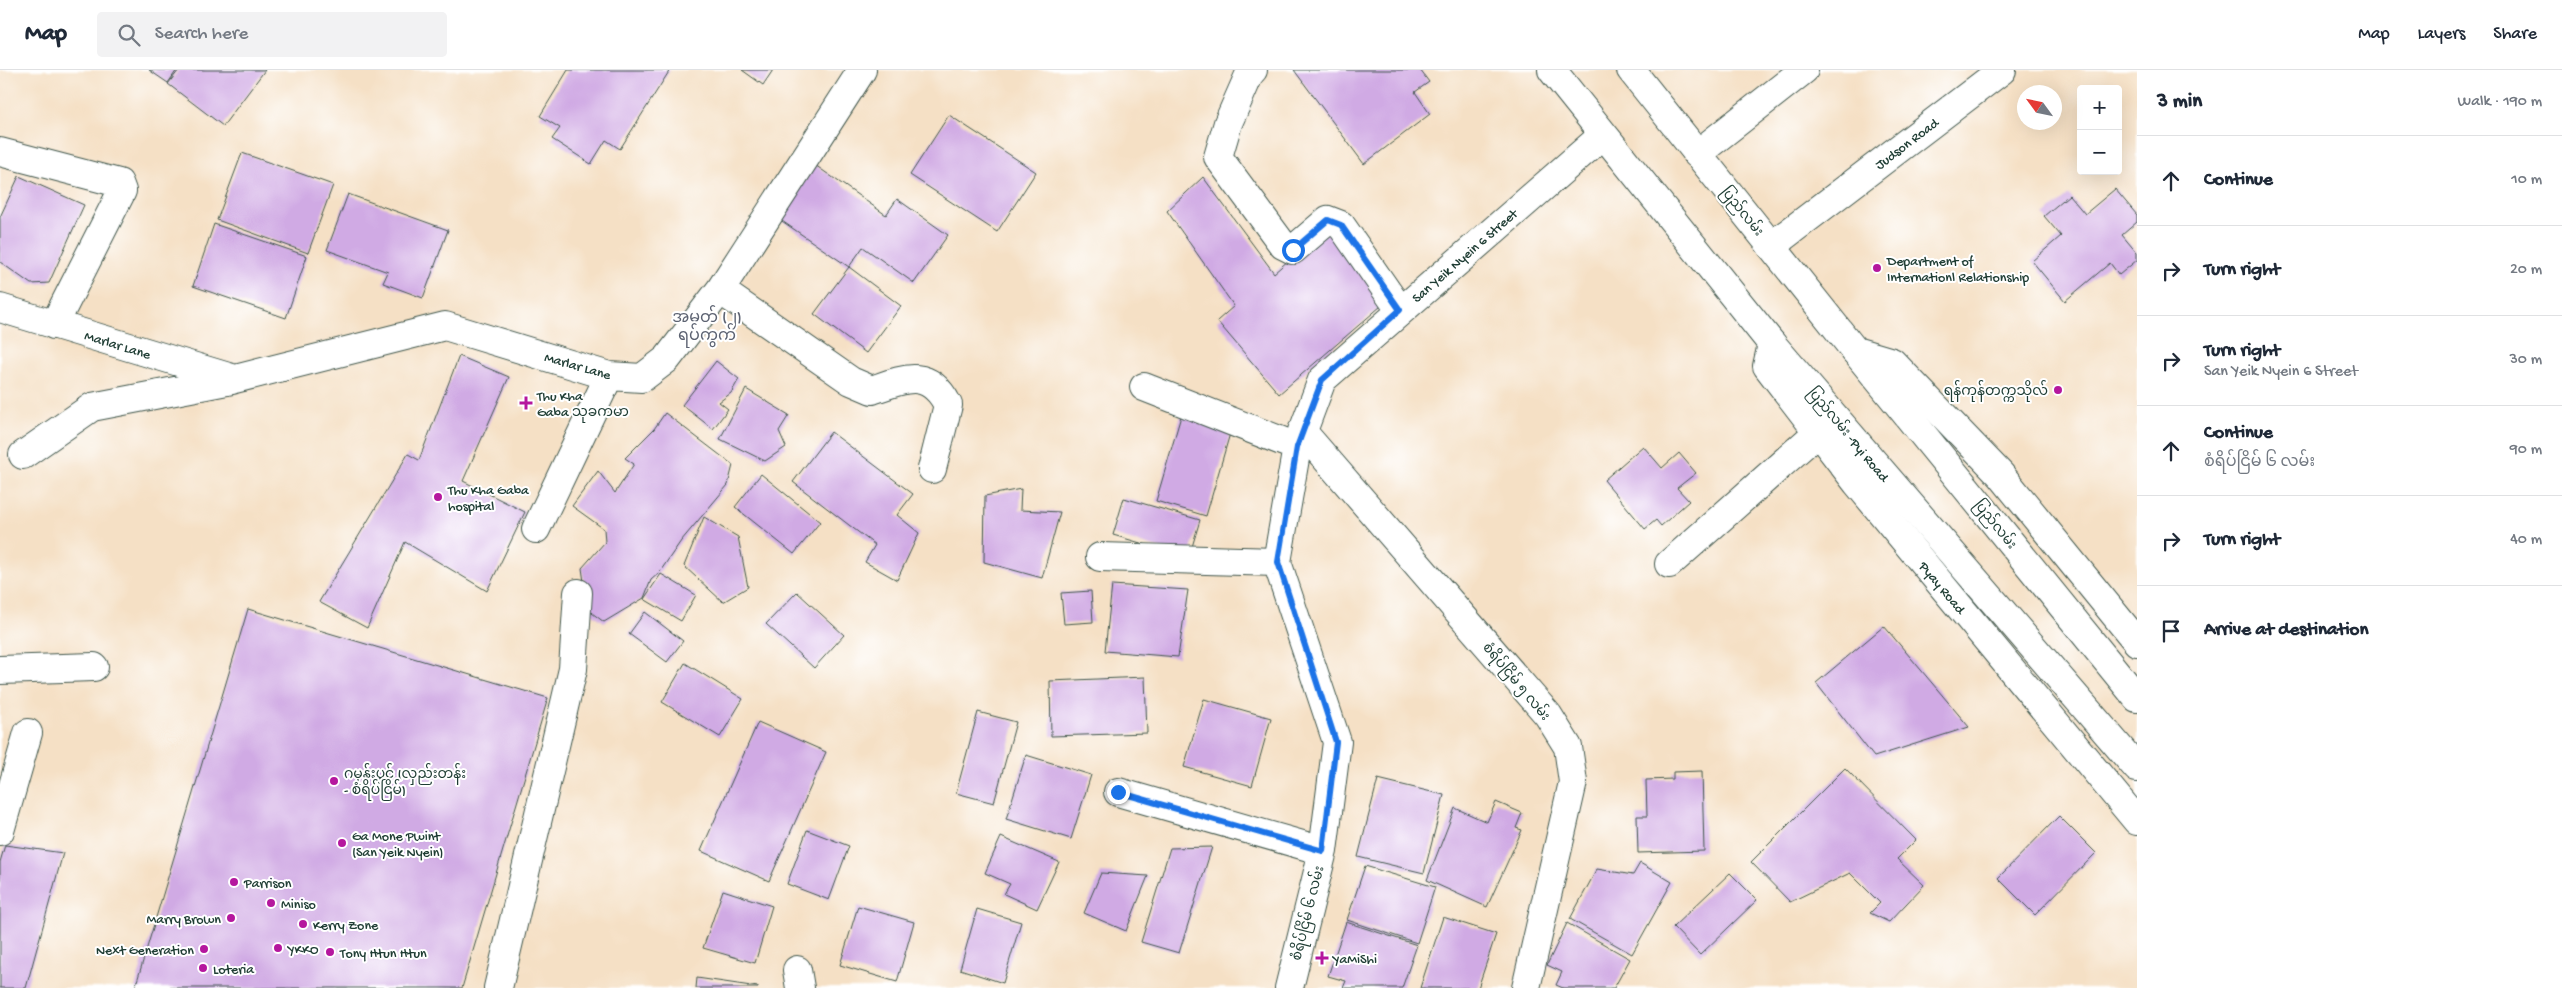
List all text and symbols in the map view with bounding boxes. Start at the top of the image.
search box [97,12,447,57]
text: Map [25,20,67,49]
icon: search [115,21,143,49]
text: Search here [155,23,248,46]
text: Map [2358,24,2390,45]
text: Layers [2418,24,2465,45]
text: Share [2493,24,2537,45]
north arrow [2017,85,2062,130]
map controls [2077,85,2122,175]
button: + [2077,85,2122,130]
text: 3 min [2157,90,2202,115]
text: Walk · 190 m [2458,93,2542,112]
street label: Judson Road [1872,115,1944,174]
button: − [2077,130,2122,175]
icon: ahead [2157,167,2185,195]
text: Continue [2204,169,2273,192]
text: 10 m [2511,171,2542,190]
street label: ပြည်လမ်း [1715,182,1769,241]
street label: San Yeik Nyein 6 Street [1409,205,1523,307]
route start [1282,239,1305,262]
place label: Department of Internationl Relationship [1886,254,2029,287]
icon: right [2157,257,2185,285]
text: Turn right [2204,259,2280,282]
text: 20 m [2510,261,2542,280]
marker: Department of Internationl Relationship [1871,262,1883,274]
district label: အမှတ် (၂) ရပ်ကွက် [672,305,742,348]
street label: Marlar Lane [82,328,153,365]
text: Turn right [2204,340,2280,363]
icon: right [2157,347,2185,375]
street label: Marlar Lane [542,350,613,385]
text: 30 m [2509,351,2542,370]
text: San Yeik Nyein 6 Street [2204,363,2358,382]
place label: ရန်ကုန်တက္ကသိုလ် [1944,380,2048,402]
street label: ပြည်လမ်း -Pyi Road [1802,383,1896,488]
marker: ရန်ကုန်တက္ကသိုလ် [2052,384,2064,396]
place label: Thu Kha Gaba သုခကမာ [536,389,629,423]
marker: Thu Kha Gaba သုခကမာ [519,396,533,410]
text: Continue [2204,422,2273,445]
icon: ahead [2157,437,2185,465]
text: 90 m [2510,441,2542,460]
text: စံရိပ်ငြိမ် ၆ လမ်း [2204,454,2315,473]
place label: Thu Kha Gaba hospital [447,483,530,516]
marker: Thu Kha Gaba hospital [432,491,444,503]
street label: ပြည်လမ်း [1968,495,2022,554]
icon: right [2157,527,2185,555]
text: Turn right [2204,529,2280,552]
text: 40 m [2510,531,2542,550]
street label: Pyay Road [1914,558,1969,620]
icon: arrive [2157,617,2185,645]
text: Arrive at destination [2204,619,2368,642]
street label: စံရိပ်ငြိမ် ၅ လမ်း [1477,638,1556,726]
place label: ဂမုန်းပွင့် (လှည်းတန်း - စံရိပ်ငြိမ်) [344,763,466,801]
marker: ဂမုန်းပွင့် (လှည်းတန်း - စံရိပ်ငြိမ်) [328,775,340,787]
route end [1107,781,1130,804]
place label: Ga Mone Pwint (San Yeik Nyein) [352,829,443,862]
marker: Ga Mone Pwint (San Yeik Nyein) [336,837,348,849]
street label: စံရိပ်ငြိမ် ၆ လမ်း [1286,863,1330,963]
marker: Parrison [228,876,240,888]
place label: Parrison [243,876,292,893]
marker: Miniso [265,897,277,909]
place label: Miniso [281,897,316,914]
place label: Marry Brown [147,912,221,929]
marker: Marry Brown [225,912,237,924]
marker: Kerry Zone [297,918,309,930]
place label: Kerry Zone [313,918,379,935]
marker: YKKO [272,942,284,954]
place label: YKKO [286,942,319,959]
place label: Next Generation [96,943,194,960]
marker: Next Generation [198,943,210,955]
marker: Tony Htun Htun [324,946,336,958]
place label: Tony Htun Htun [339,946,427,963]
marker: YaMiShi [1315,951,1329,965]
place label: YaMiShi [1331,952,1377,969]
marker: Loteria [197,962,209,974]
place label: Loteria [213,962,255,979]

